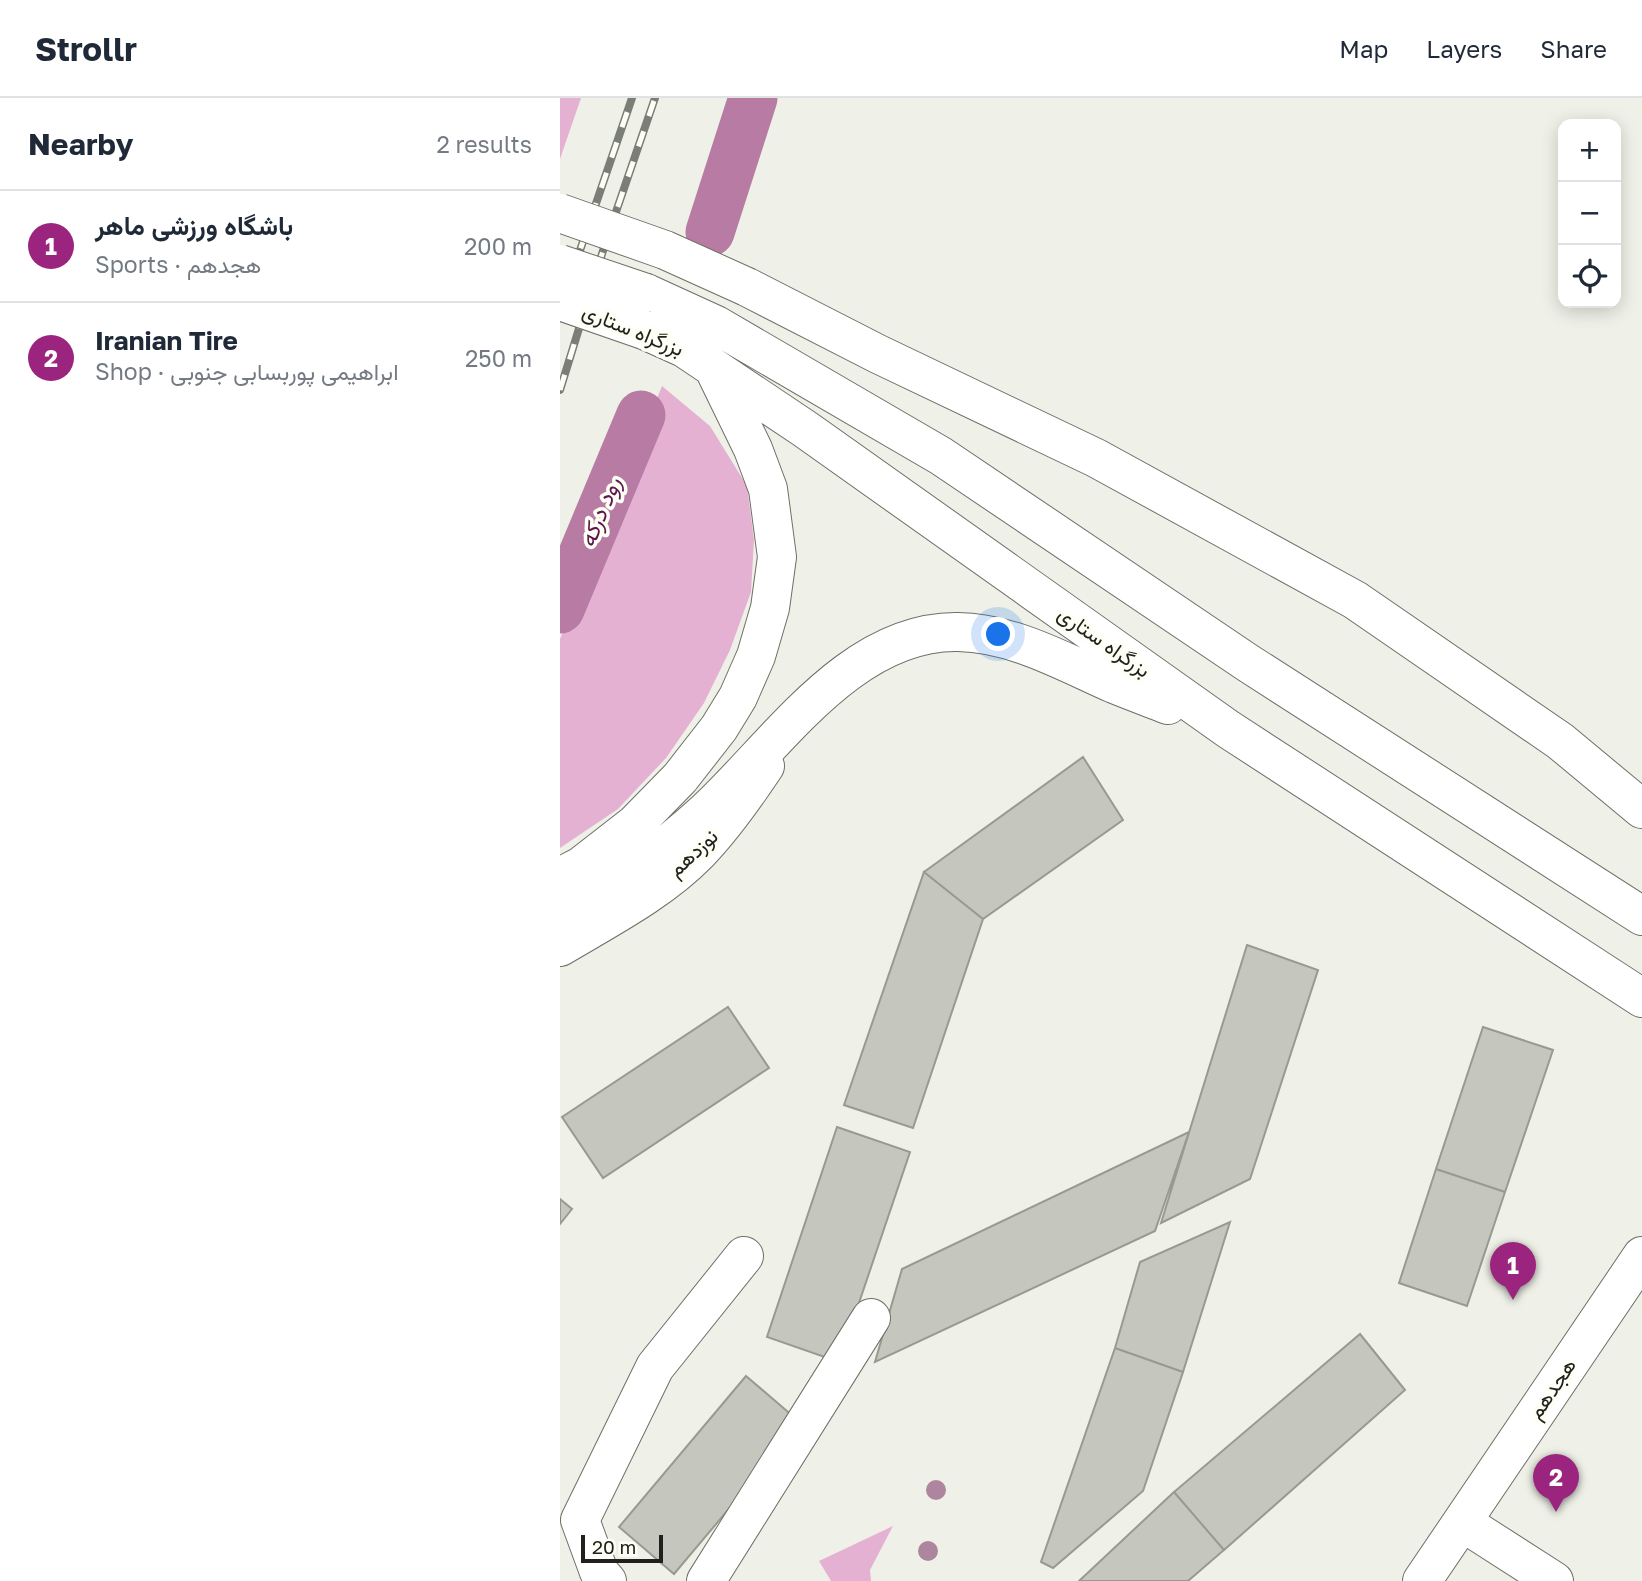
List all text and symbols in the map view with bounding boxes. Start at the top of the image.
text: Strollr [35,29,137,68]
text: Map [1339,34,1388,63]
text: Layers [1426,34,1502,63]
text: Share [1540,34,1607,63]
map controls [1558,119,1621,308]
button: + [1558,119,1621,182]
text: Nearby [28,126,133,162]
text: 2 results [436,130,532,158]
button: − [1558,182,1621,245]
text: باشگاه ورزشی ماهر [95,210,293,241]
text: 1 [45,232,57,260]
text: 200 m [464,232,532,260]
button: locate [1558,245,1621,308]
text: Sports · هجدهم [95,250,261,278]
street label: بزرگراه ستاری [578,297,688,362]
text: Iranian Tire [95,325,238,356]
text: 2 [44,344,58,372]
text: 250 m [465,344,532,372]
text: Shop · ابراهیمی پوربسابی جنوبی [95,357,399,385]
water label: رود درکه [572,472,628,552]
street label: بزرگراه ستاری [1053,600,1156,683]
your location [981,617,1015,651]
street label: نوزدهم [662,823,724,883]
pin: 1 [1490,1242,1536,1300]
street label: هجدهم [1521,1353,1583,1425]
pin: 2 [1533,1454,1579,1512]
scale bar [581,1532,663,1564]
text: 20 m [592,1535,636,1558]

